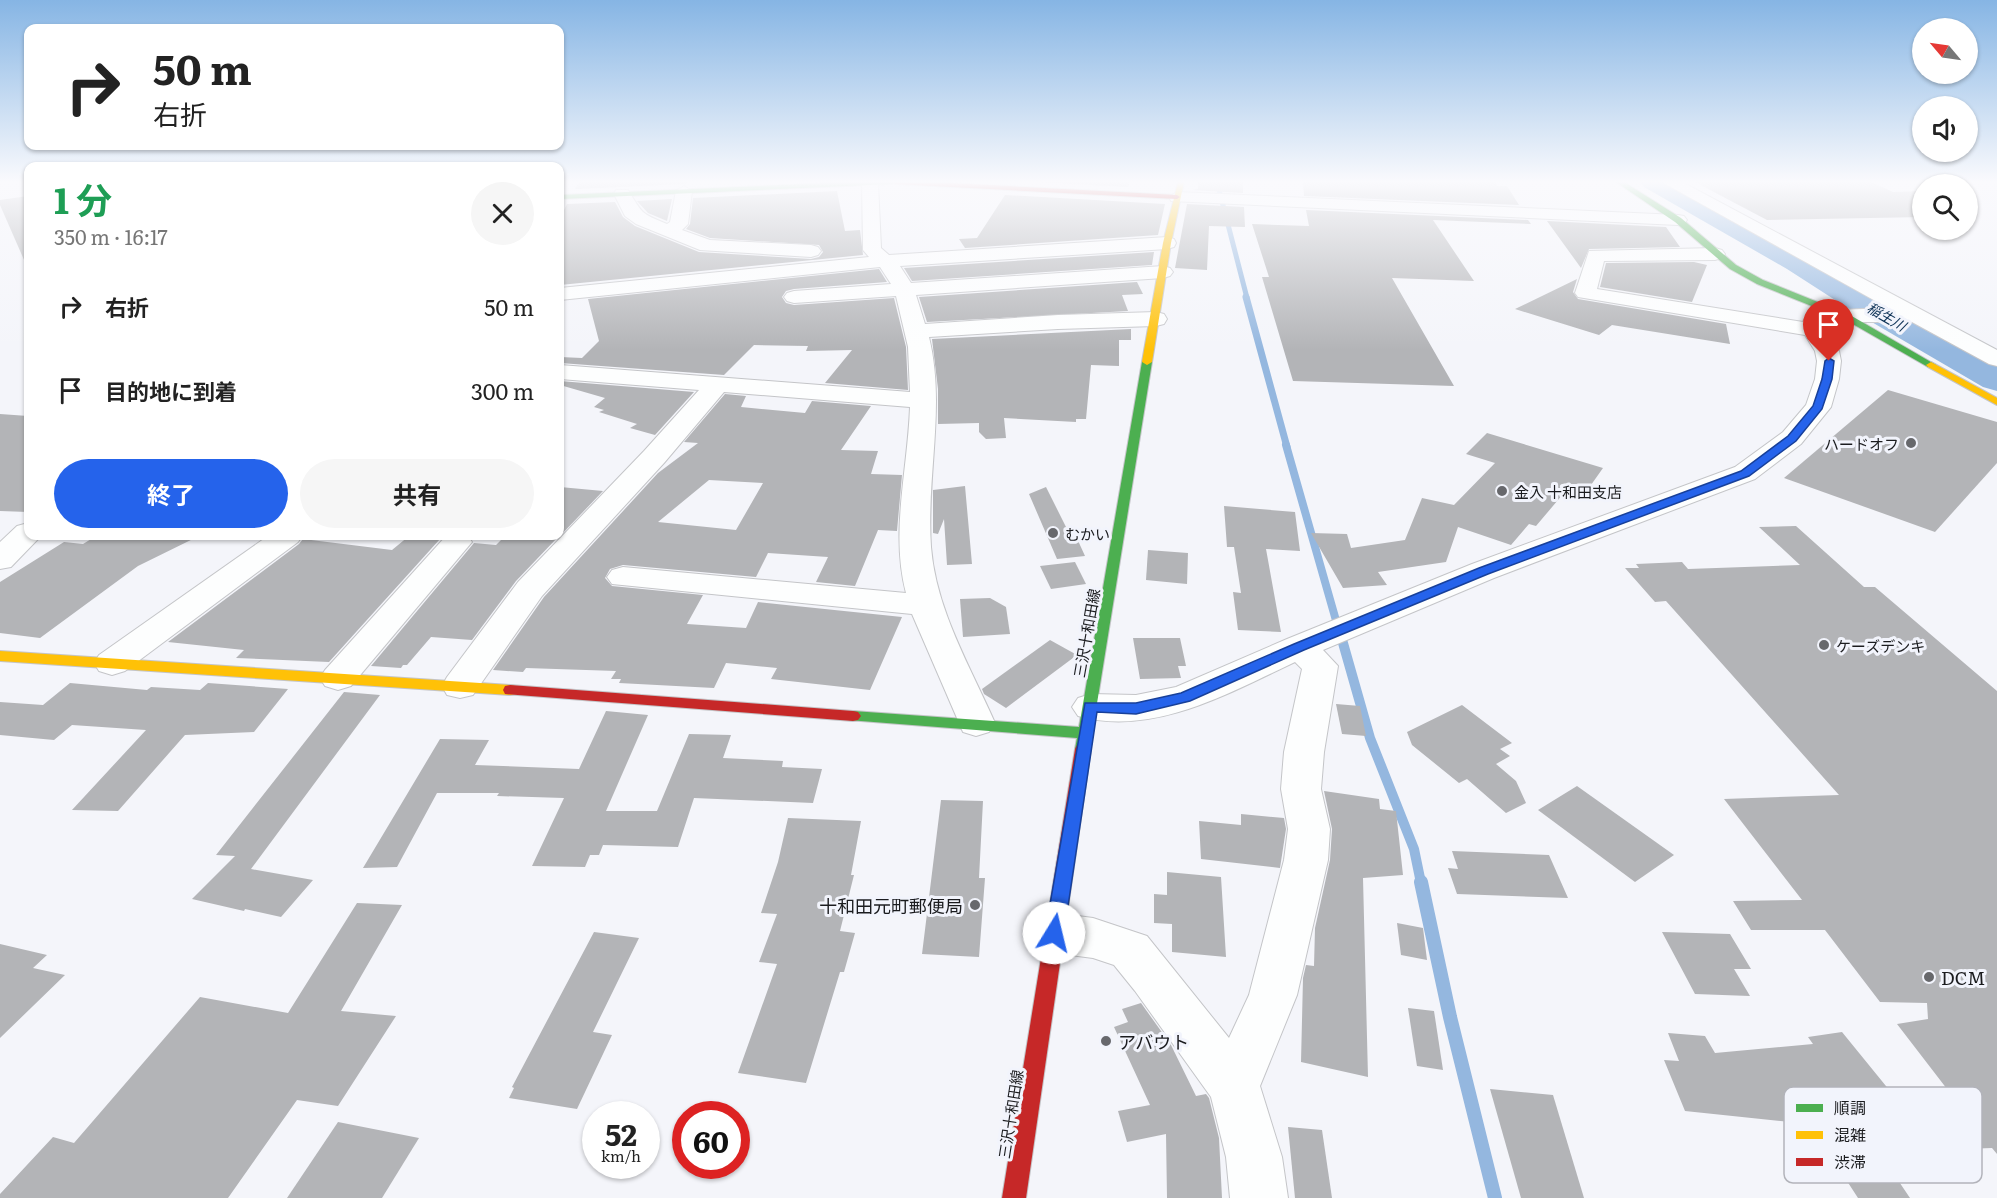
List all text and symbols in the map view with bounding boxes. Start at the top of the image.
north arrow [1912,18,1978,84]
map controls [1912,18,1978,240]
text: 50 m [153,36,252,98]
icon: right [54,48,132,126]
text: 右折 [153,93,207,133]
button: sound [1912,96,1978,162]
text: 1 分 [54,172,112,225]
button: search [1912,174,1978,240]
button: close [471,182,534,245]
text: 350 m · 16:17 [54,221,168,251]
icon: right [54,290,87,323]
text: 右折 [105,290,149,323]
text: 50 m [484,290,534,323]
water label: 稲生川 [1864,297,1912,336]
pin [1803,299,1854,361]
icon: arrive [1812,308,1845,341]
icon: arrive [54,374,87,407]
text: 目的地に到着 [105,374,237,407]
text: 300 m [471,374,534,407]
place label: ハードオフ [1824,432,1899,455]
marker: ハードオフ [1904,436,1918,450]
button: 終了 [54,459,288,528]
button: 共有 [300,459,534,528]
place label: 金入 十和田支店 [1514,480,1622,503]
marker: 金入 十和田支店 [1495,484,1509,498]
place label: むかい [1065,522,1110,545]
marker: むかい [1046,526,1060,540]
street label: 三沢十和田線 [1067,587,1105,679]
place label: ケーズデンキ [1836,634,1925,657]
marker: ケーズデンキ [1817,638,1831,652]
place label: 十和田元町郵便局 [819,892,963,919]
marker: 十和田元町郵便局 [968,898,982,912]
position arrow [1022,901,1086,965]
place label: DCM [1941,964,1985,991]
marker: DCM [1922,970,1936,984]
place label: アバウト [1118,1028,1189,1055]
marker: アバウト [1099,1034,1113,1048]
street label: 三沢十和田線 [992,1068,1028,1160]
legend [1784,1087,1982,1183]
text: 順調 [1834,1095,1866,1119]
speed limit sign: 60 [672,1101,750,1179]
text: 52 [605,1111,637,1155]
text: 混雑 [1834,1122,1866,1146]
text: km/h [601,1144,641,1167]
text: 渋滞 [1834,1149,1866,1173]

